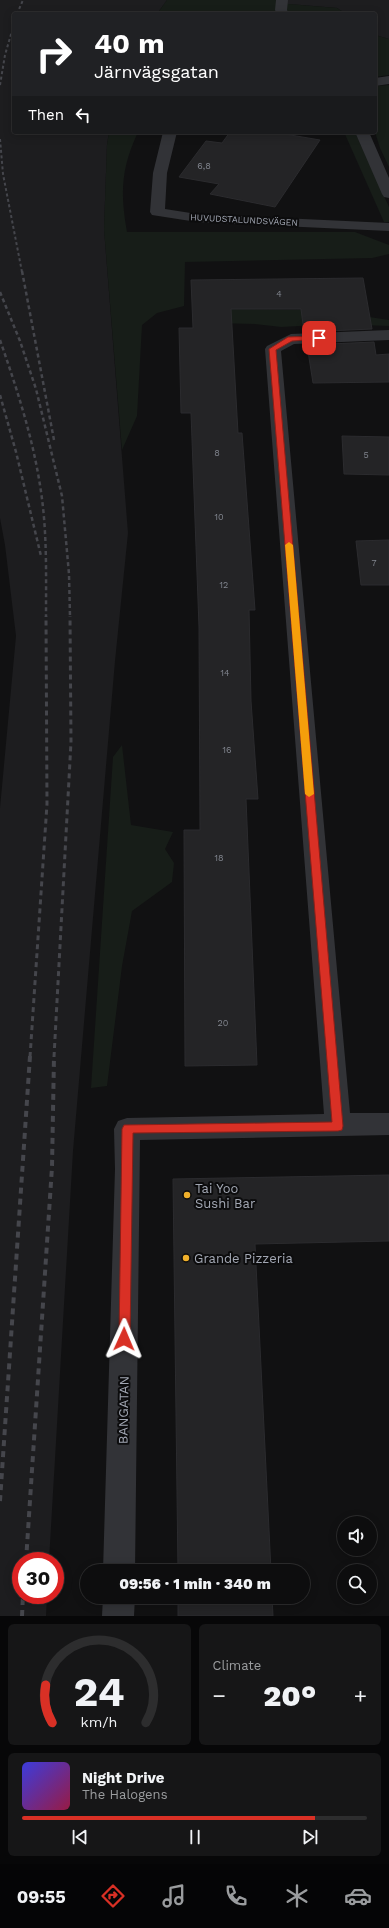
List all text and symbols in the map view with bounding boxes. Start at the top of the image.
text: 40 m [94,27,164,60]
icon: right [28,28,80,80]
text: Järnvägsgatan [94,61,219,82]
icon: left [72,104,94,126]
text: Then [28,106,64,124]
house number: 6,8 [197,161,211,171]
street label: HUVUDSTALUNDSVÄGEN [190,212,298,228]
house number: 4 [276,289,282,299]
pin [302,321,336,355]
icon: arrive [308,327,330,349]
house number: 8 [214,448,220,458]
house number: 5 [363,450,369,460]
house number: 10 [214,512,224,522]
house number: 7 [371,558,377,568]
house number: 12 [220,580,228,590]
house number: 14 [220,668,230,678]
house number: 16 [223,745,231,755]
house number: 18 [214,853,224,863]
house number: 20 [218,1018,229,1028]
place label: Tai Yoo Sushi Bar [195,1181,255,1211]
marker: Tai Yoo Sushi Bar [182,1190,192,1200]
place label: Grande Pizzeria [194,1251,293,1266]
marker: Grande Pizzeria [181,1253,191,1263]
position arrow [103,1318,145,1360]
street label: BANGATAN [115,1376,132,1444]
map controls [337,1516,377,1604]
button: sound [337,1516,377,1556]
speed limit sign: 30 [12,1552,64,1604]
button: search [337,1564,377,1604]
text: 09:56 · 1 min · 340 m [119,1575,271,1593]
text: Climate [213,1658,261,1673]
text: 24 [74,1666,125,1715]
text: 20° [263,1678,316,1713]
text: − [213,1683,226,1708]
text: + [354,1683,367,1708]
text: km/h [81,1713,118,1729]
text: Night Drive [82,1769,165,1787]
text: The Halogens [82,1787,168,1802]
icon: previous [69,1826,91,1848]
icon: pause [184,1826,206,1848]
icon: next [299,1826,321,1848]
icon: directions [99,1882,127,1910]
icon: music [160,1882,188,1910]
icon: phone [222,1882,250,1910]
icon: climate [283,1882,311,1910]
icon: car [344,1882,372,1910]
text: 09:55 [17,1886,66,1907]

